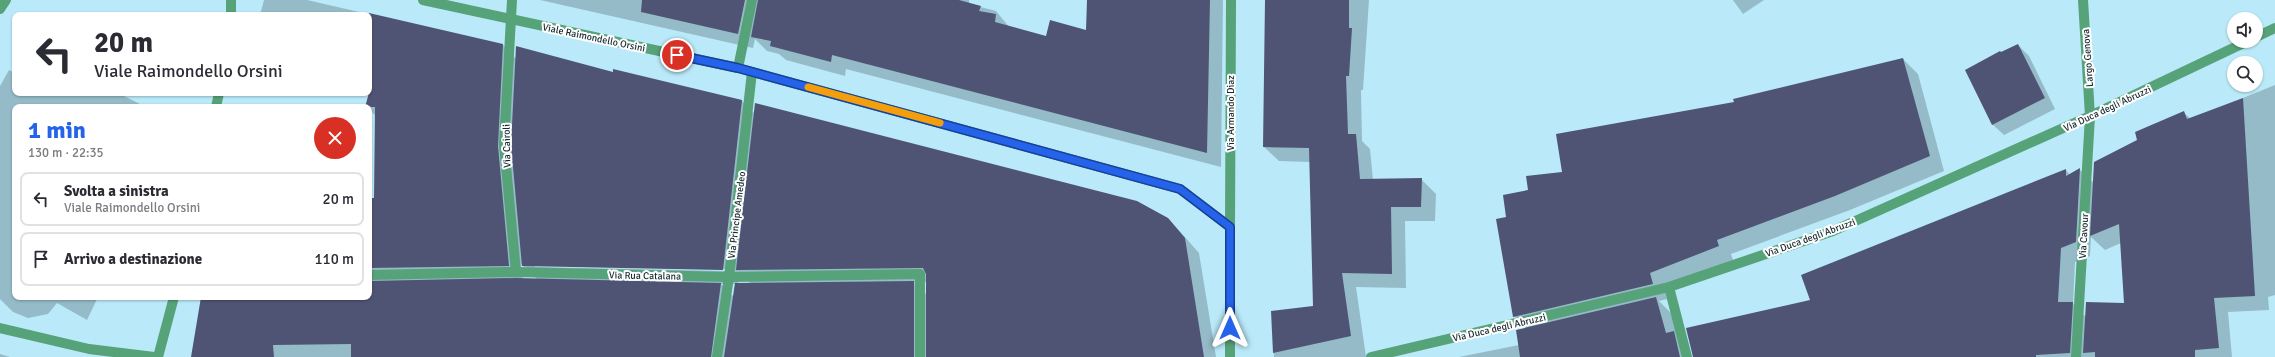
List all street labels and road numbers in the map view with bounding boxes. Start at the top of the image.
street label: Viale Raimondello Orsini [541,21,646,55]
street label: Largo Genova [2080,29,2096,87]
street label: Via Armando Diaz [1225,75,1237,151]
street label: Via Duca degli Abruzzi [2062,83,2153,134]
street label: Via Cairoli [501,124,513,168]
street label: Via Principe Amedeo [726,171,748,259]
street label: Via Cavour [2077,213,2091,259]
street label: Via Duca degli Abruzzi [1764,216,1857,260]
street label: Via Rua Catalana [609,269,681,283]
street label: Via Duca degli Abruzzi [1451,311,1547,345]

